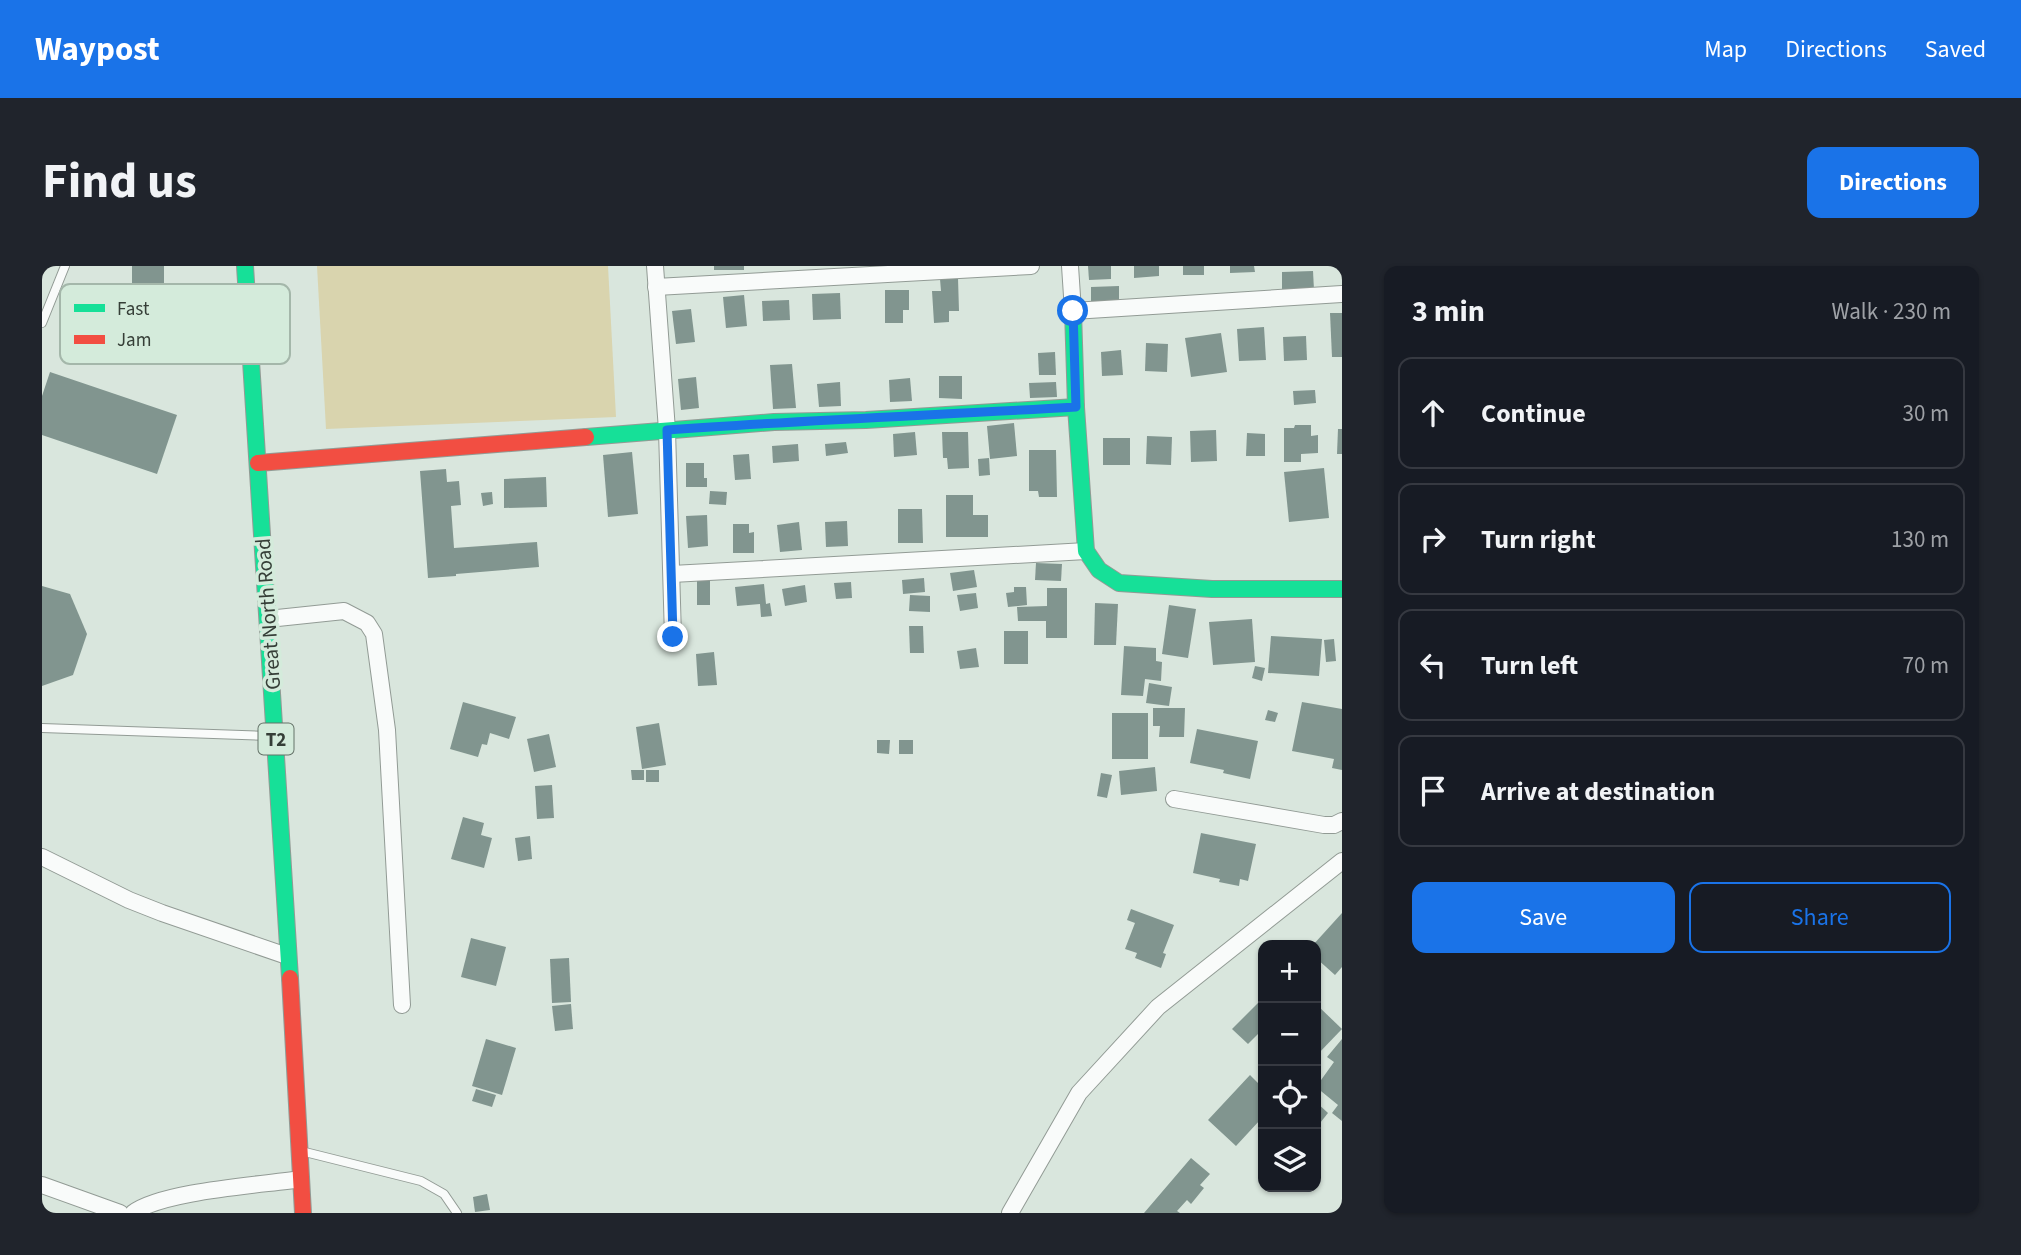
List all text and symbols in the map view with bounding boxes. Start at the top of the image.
text: Waypost [35,26,160,73]
text: Map [1704,32,1747,67]
text: Directions [1785,32,1887,67]
text: Saved [1925,32,1986,67]
text: Find us [42,147,197,217]
button: Directions [1807,147,1979,218]
legend [60,284,290,364]
text: 3 min [1412,290,1485,333]
route start [1057,295,1088,326]
text: Walk · 230 m [1832,295,1951,328]
text: Fast [117,296,150,323]
text: Jam [117,327,151,354]
icon: ahead [1414,394,1452,432]
text: Continue [1481,395,1586,432]
text: 30 m [1902,397,1949,430]
icon: right [1414,520,1452,558]
text: Turn right [1481,521,1596,558]
text: 130 m [1891,523,1949,556]
street label: Great North Road [248,537,288,691]
route end [657,621,688,652]
icon: left [1414,646,1452,684]
text: Turn left [1481,647,1578,684]
text: 70 m [1902,649,1949,682]
road number: T2 [258,724,294,754]
icon: arrive [1414,772,1452,810]
text: Arrive at destination [1481,773,1715,810]
button: Save [1412,882,1675,953]
button: Share [1689,882,1951,953]
map controls [1258,940,1321,1192]
button: + [1258,940,1321,1003]
button: − [1258,1003,1321,1066]
button: locate [1258,1066,1321,1129]
button: layers [1258,1129,1321,1192]

